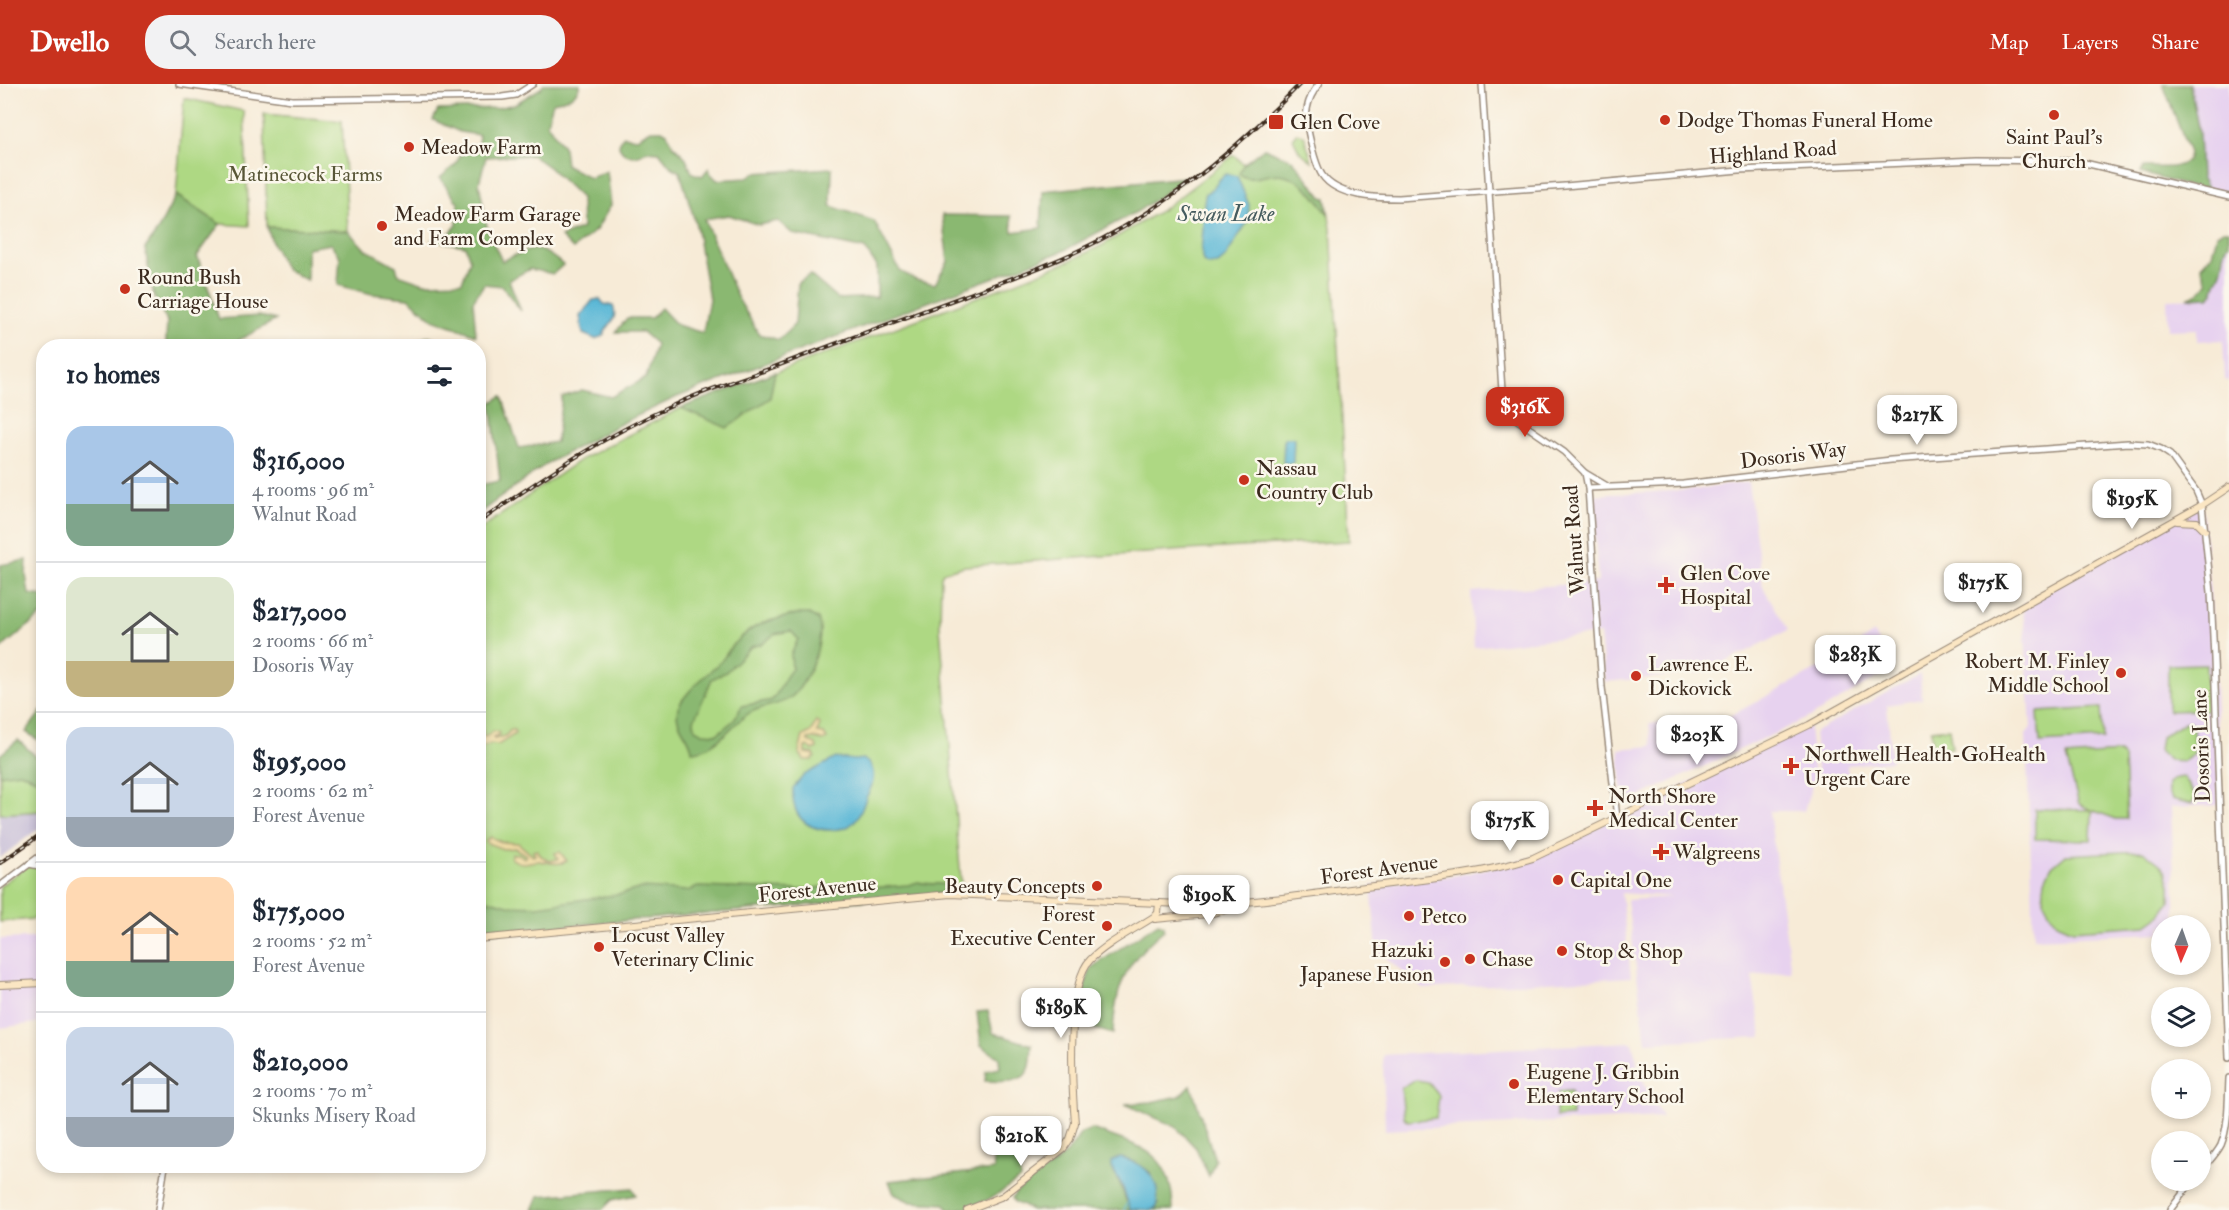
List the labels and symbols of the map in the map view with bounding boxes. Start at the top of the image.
place label: Dodge Thomas Funeral Home [1677,107,1933,134]
marker: Saint Paul's Church [2047,108,2061,122]
place label: Glen Cove [1290,109,1380,136]
marker: Glen Cove [1267,113,1285,131]
marker: Dodge Thomas Funeral Home [1658,113,1672,127]
place label: Saint Paul's Church [2006,124,2102,175]
place label: Meadow Farm [421,134,541,161]
street label: Highland Road [1708,135,1838,170]
marker: Meadow Farm [402,140,416,154]
park label: Matinecock Farms [228,161,382,188]
water label: Swan Lake [1177,200,1275,228]
place label: Meadow Farm Garage and Farm Complex [394,201,581,252]
marker: Meadow Farm Garage and Farm Complex [375,219,389,233]
place label: Round Bush Carriage House [137,264,268,315]
marker: Round Bush Carriage House [118,282,132,296]
pin: $316K [1483,387,1567,438]
pin: $217K [1875,395,1959,446]
street label: Dosoris Way [1738,436,1848,475]
place label: Nassau Country Club [1256,455,1373,506]
marker: Nassau Country Club [1237,473,1251,487]
pin: $195K [2090,479,2174,530]
street label: Walnut Road [1557,483,1592,597]
place label: Glen Cove Hospital [1680,560,1770,611]
pin: $175K [1941,563,2025,614]
marker: Glen Cove Hospital [1657,576,1675,594]
pin: $283K [1813,635,1897,686]
place label: Robert M. Finley Middle School [1964,648,2110,699]
place label: Lawrence E. Dickovick [1648,651,1753,702]
marker: Robert M. Finley Middle School [2114,666,2128,680]
marker: Lawrence E. Dickovick [1629,669,1643,683]
street label: Dosoris Lane [2186,689,2217,803]
pin: $203K [1655,715,1739,766]
place label: Northwell Health-GoHealth Urgent Care [1804,741,2046,792]
marker: Northwell Health-GoHealth Urgent Care [1782,757,1800,775]
place label: North Shore Medical Center [1608,783,1738,834]
marker: North Shore Medical Center [1586,799,1604,817]
pin: $175K [1468,801,1552,852]
place label: Walgreens [1672,839,1760,866]
marker: Walgreens [1654,845,1668,859]
street label: Forest Avenue [1318,848,1440,891]
place label: Capital One [1570,867,1672,894]
street label: Forest Avenue [757,870,878,909]
place label: Beauty Concepts [944,873,1085,900]
marker: Capital One [1551,873,1565,887]
pin: $190K [1167,875,1251,926]
marker: Beauty Concepts [1090,879,1104,893]
place label: Forest Executive Center [950,901,1095,952]
place label: Petco [1421,903,1467,930]
marker: Petco [1402,909,1416,923]
north arrow [2151,915,2211,975]
marker: Forest Executive Center [1100,919,1114,933]
place label: Locust Valley Veterinary Clinic [611,922,755,973]
place label: Hazuki Japanese Fusion [1299,937,1433,988]
place label: Stop & Shop [1574,938,1683,965]
marker: Locust Valley Veterinary Clinic [592,940,606,954]
marker: Stop & Shop [1555,944,1569,958]
place label: Chase [1482,946,1533,973]
marker: Chase [1463,952,1477,966]
marker: Hazuki Japanese Fusion [1438,955,1452,969]
pin: $189K [1019,988,1103,1039]
place label: Eugene J. Gribbin Elementary School [1526,1059,1685,1110]
marker: Eugene J. Gribbin Elementary School [1507,1077,1521,1091]
pin: $210K [979,1116,1063,1167]

